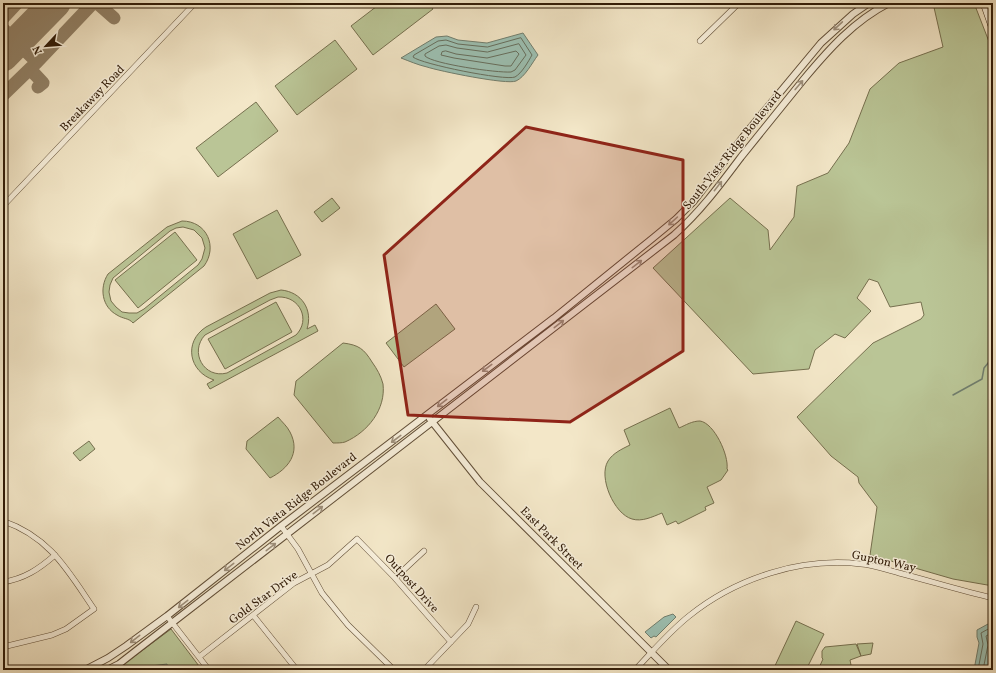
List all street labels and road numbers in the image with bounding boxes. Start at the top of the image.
street label: Breakaway Road [57,62,129,135]
street label: South Vista Ridge Boulevard [680,88,786,214]
street label: North Vista Ridge Boulevard [233,449,361,554]
street label: East Park Street [516,504,586,574]
street label: Gupton Way [850,547,918,577]
street label: Outpost Drive [381,551,442,617]
street label: Gold Star Drive [226,567,301,628]

